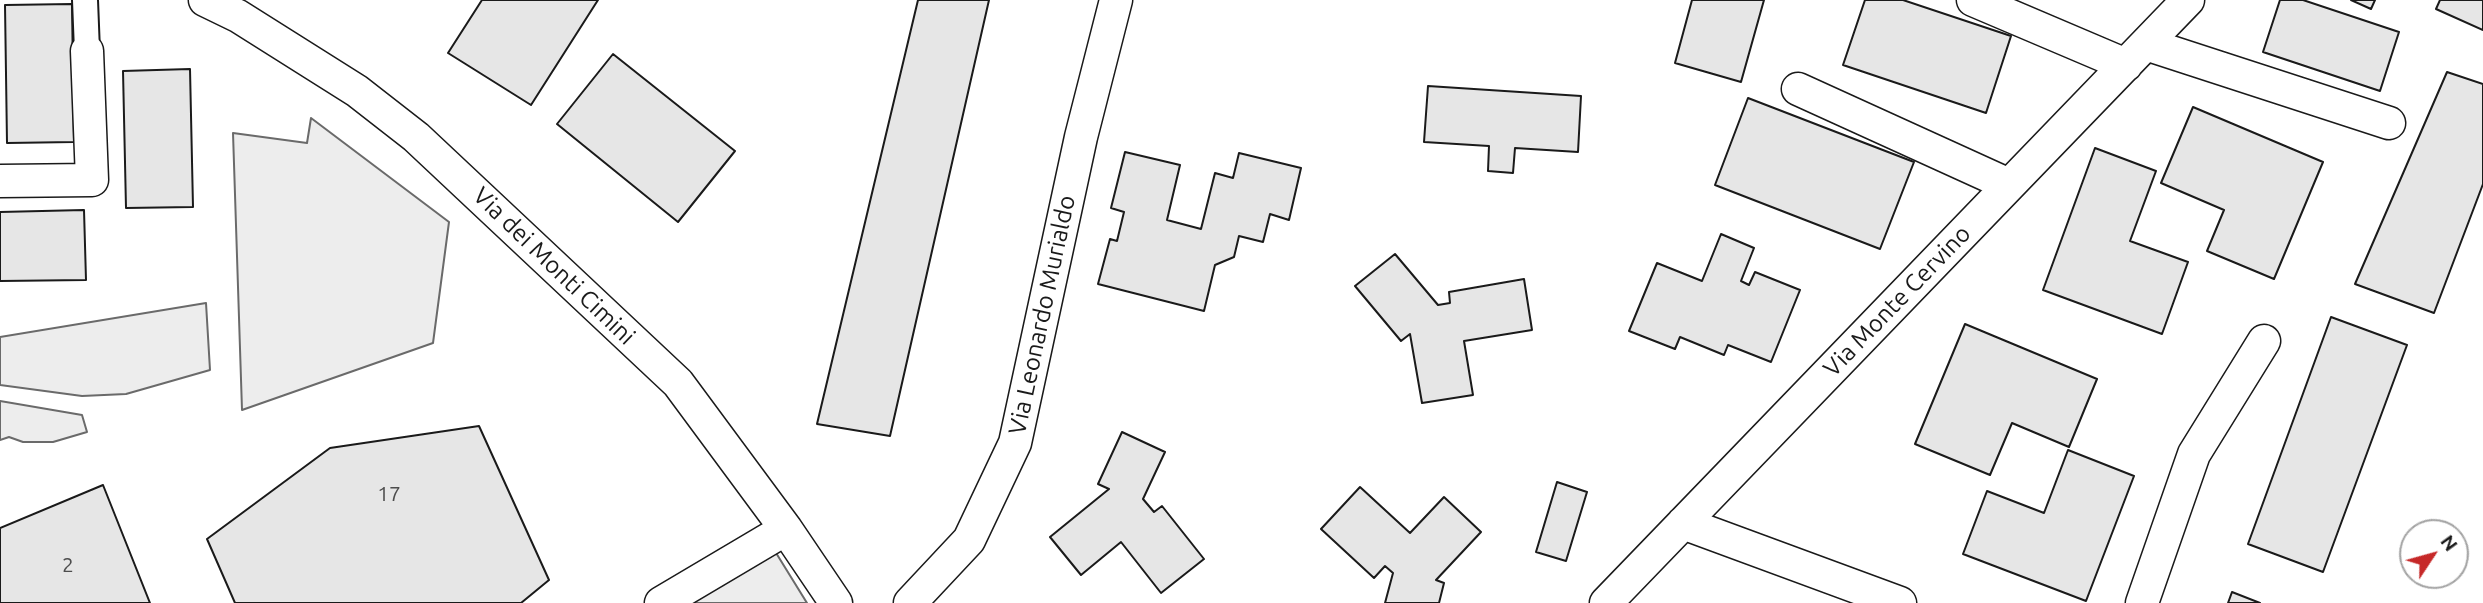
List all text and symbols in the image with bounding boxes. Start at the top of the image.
street label: Via dei Monti Cimini [467,181,641,351]
street label: Via Leonardo Murialdo [1003,193,1081,437]
street label: Via Monte Cervino [1817,219,1977,383]
house number: 17 [377,481,401,507]
north arrow [2399,519,2469,589]
text: N [2436,531,2462,555]
house number: 2 [62,552,74,578]

